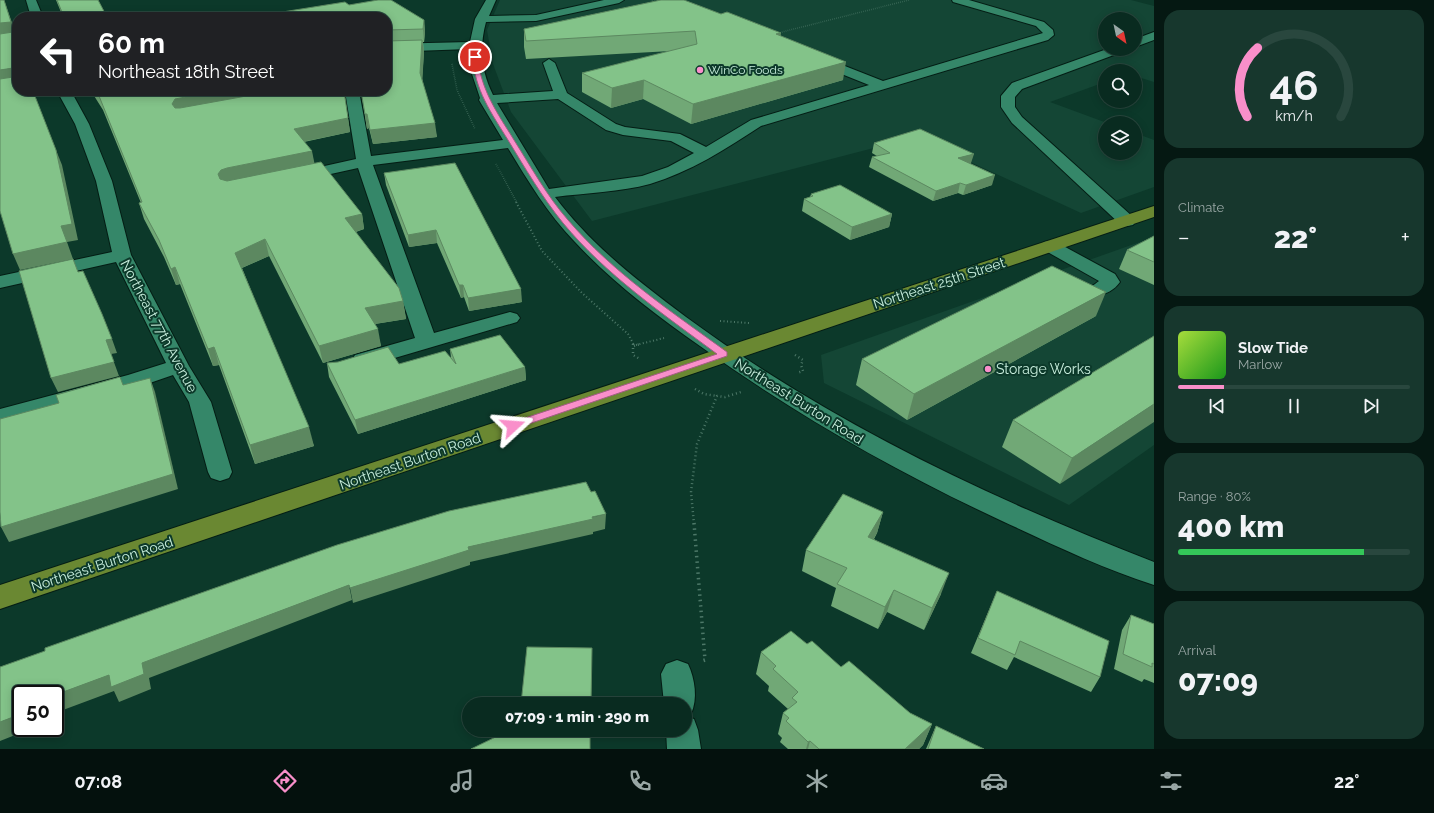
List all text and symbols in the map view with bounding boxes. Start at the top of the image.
north arrow [1098,12,1142,56]
map controls [1098,12,1142,160]
text: 60 m [98,27,165,60]
icon: left [32,28,84,80]
pin [458,40,492,74]
icon: arrive [464,46,486,68]
text: Northeast 18th Street [98,61,274,82]
text: 46 [1270,61,1318,110]
place label: WinCo Foods [708,63,783,77]
button: search [1098,64,1142,108]
marker: WinCo Foods [695,65,705,75]
text: km/h [1275,107,1313,123]
button: layers [1098,116,1142,160]
text: Climate [1178,200,1224,215]
text: 22° [1274,220,1317,255]
text: − [1178,224,1190,250]
text: + [1401,224,1410,250]
street label: Northeast 25th Street [871,254,1007,312]
street label: Northeast 77th Avenue [117,257,201,395]
text: Slow Tide [1238,339,1308,357]
street label: Northeast Burton Road [732,355,866,447]
text: Marlow [1238,357,1283,372]
place label: Storage Works [996,361,1091,377]
marker: Storage Works [983,364,993,374]
icon: previous [1206,395,1228,417]
icon: pause [1283,395,1305,417]
icon: next [1360,395,1382,417]
position arrow [492,405,534,447]
street label: Northeast Burton Road [337,429,483,493]
text: Range · 80% [1178,489,1251,504]
text: 400 km [1178,509,1284,544]
street label: Northeast Burton Road [29,533,175,595]
text: Arrival [1178,643,1216,658]
text: 07:09 [1178,663,1258,698]
speed limit sign: 50 [12,685,64,737]
text: 07:09 · 1 min · 290 m [505,708,649,726]
icon: directions [271,767,299,795]
icon: music [448,767,476,795]
icon: phone [626,767,654,795]
icon: climate [803,767,831,795]
icon: car [980,767,1008,795]
icon: filters [1157,767,1185,795]
text: 07:08 [75,771,122,792]
text: 22° [1334,771,1359,792]

